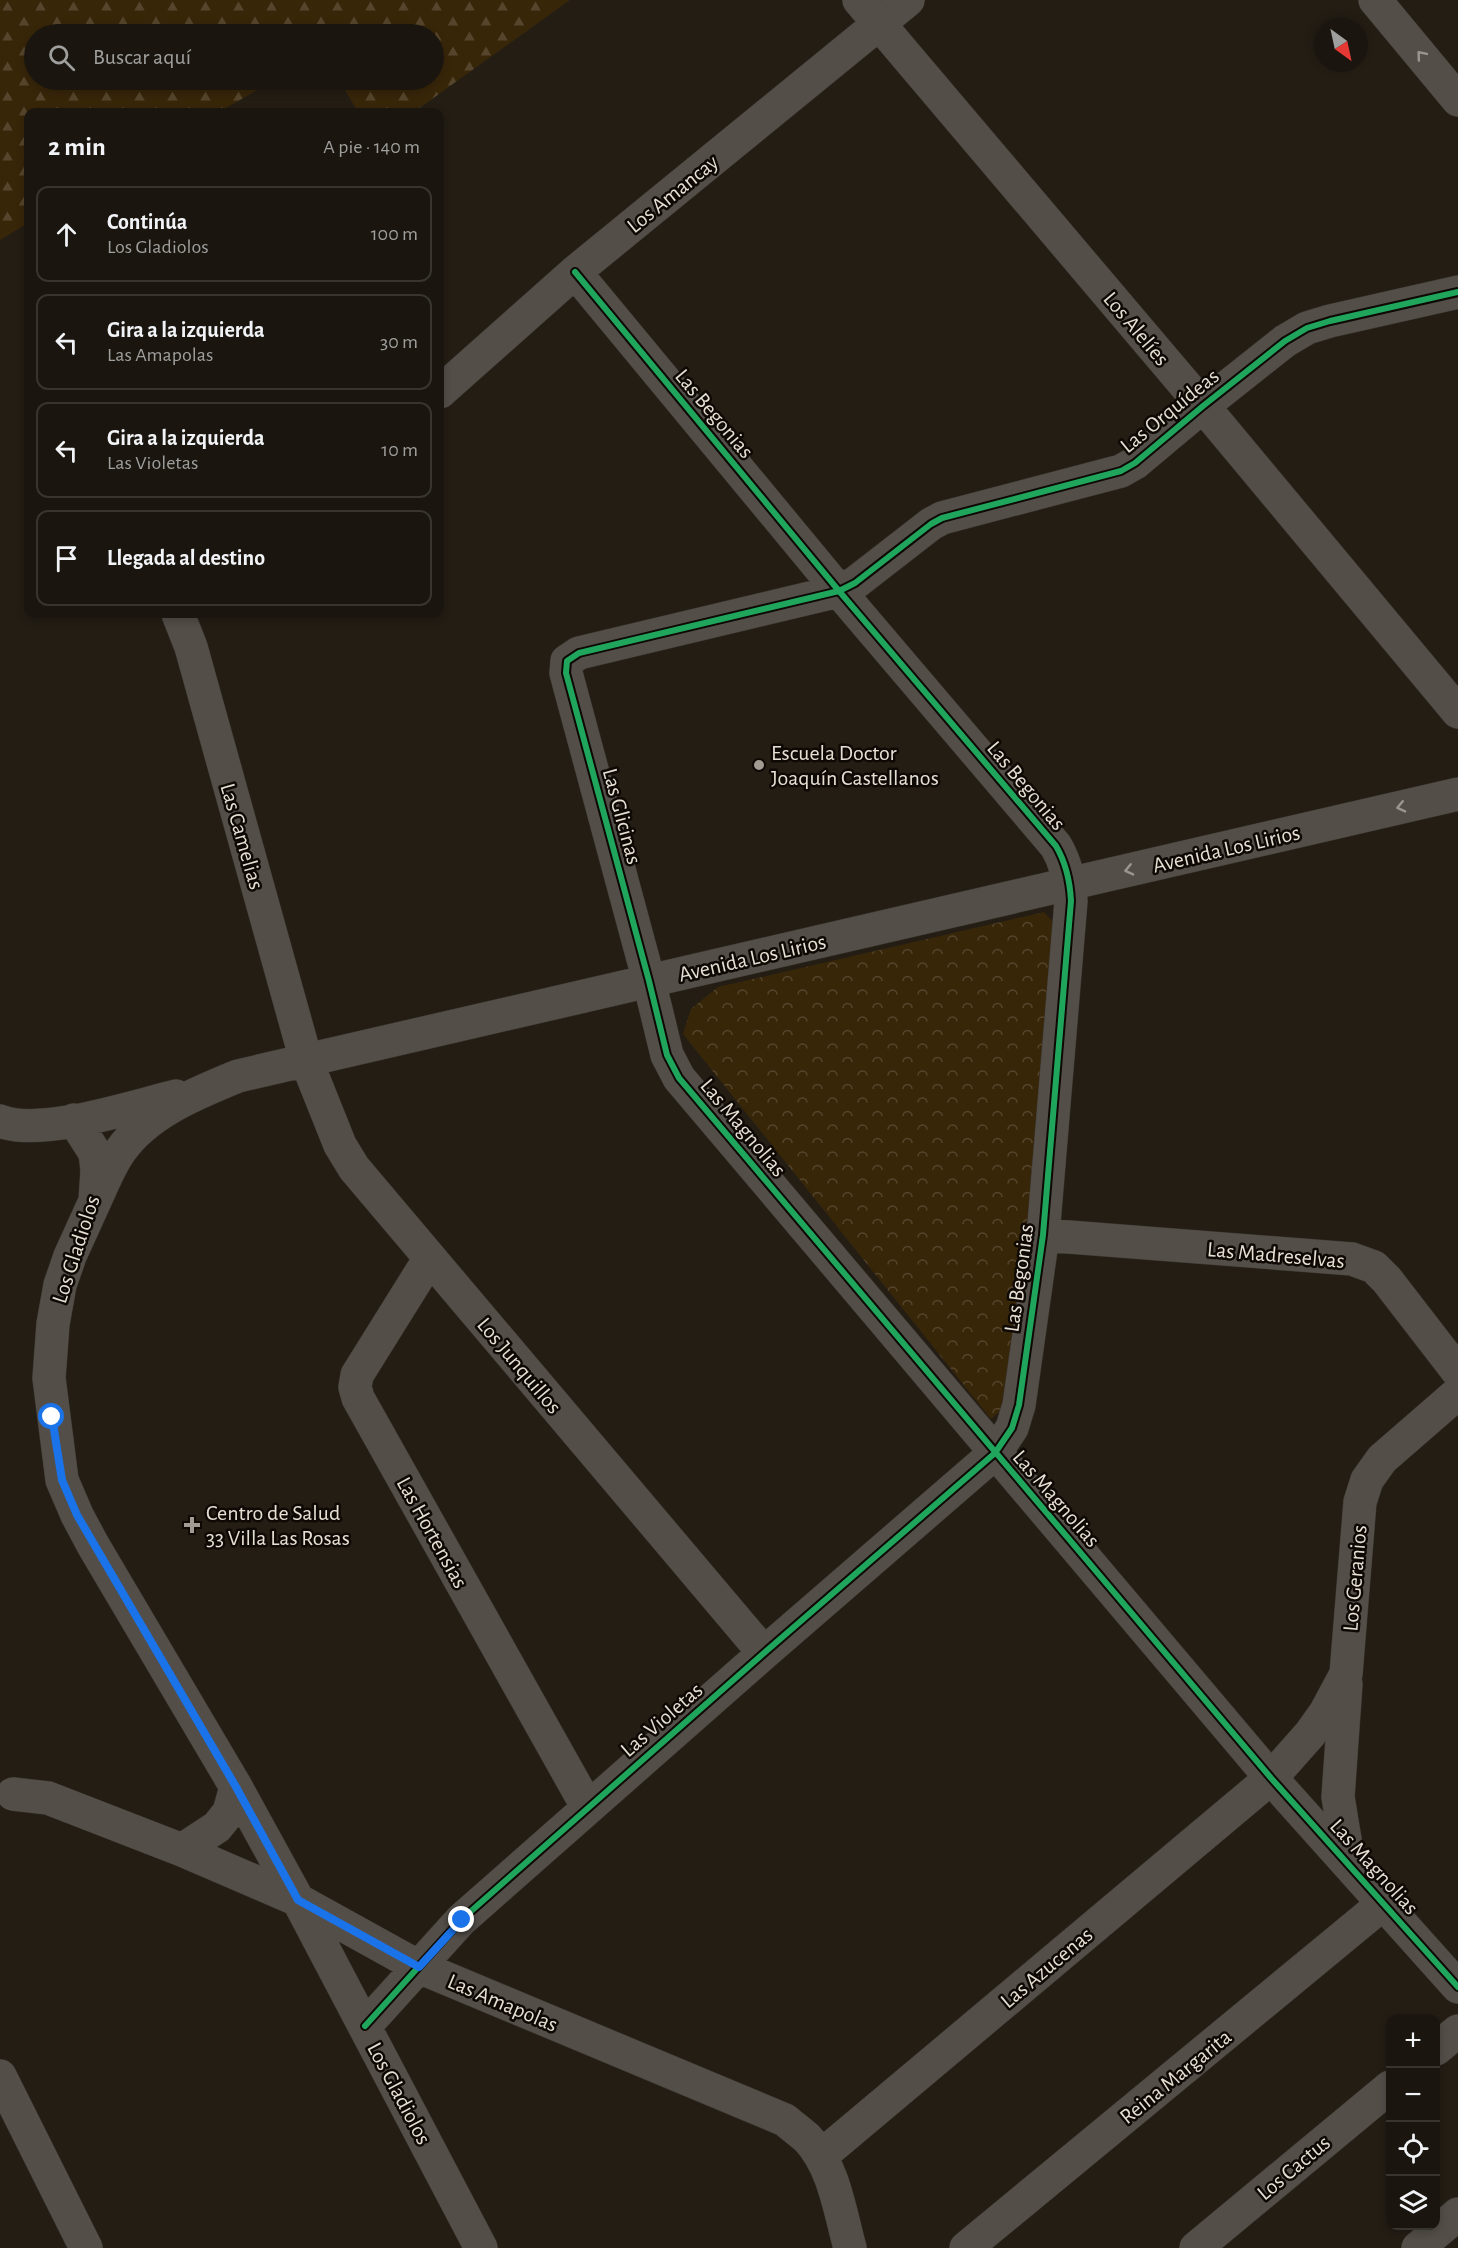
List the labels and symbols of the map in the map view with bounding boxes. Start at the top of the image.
north arrow [1314,18,1368,72]
one-way arrow [1417,51,1428,62]
street label: Los Amancay [623,150,723,237]
street label: Los Alelíes [1099,288,1173,370]
street label: Las Begonias [671,365,758,462]
street label: Las Orquídeas [1116,365,1223,457]
street label: Las Begonias [983,737,1070,834]
place label: Escuela Doctor Joaquín Castellanos [771,742,939,789]
marker: Escuela Doctor Joaquín Castellanos [752,758,766,772]
street label: Las Glicinas [599,766,645,867]
street label: Las Camelias [216,781,268,892]
one-way arrow [1396,800,1406,813]
street label: Avenida Los Lirios [1150,821,1302,877]
one-way arrow [1124,863,1134,876]
street label: Avenida Los Lirios [676,930,828,986]
street label: Las Magnolias [696,1074,790,1181]
street label: Los Gladiolos [48,1193,104,1306]
street label: Las Begonias [1001,1223,1037,1334]
street label: Las Madreselvas [1206,1238,1346,1272]
street label: Los Junquillos [473,1313,566,1418]
route start [38,1403,64,1429]
street label: Las Magnolias [1008,1446,1104,1551]
street label: Las Hortensias [393,1473,472,1592]
place label: Centro de Salud 33 Villa Las Rosas [206,1502,350,1549]
marker: Centro de Salud 33 Villa Las Rosas [183,1516,201,1534]
street label: Los Geranios [1339,1524,1371,1632]
street label: Las Violetas [617,1678,707,1761]
street label: Las Magnolias [1326,1815,1423,1919]
route end [448,1906,474,1932]
street label: Las Azucenas [997,1923,1097,2012]
street label: Las Amapolas [444,1970,561,2036]
street label: Reina Margarita [1116,2025,1235,2128]
street label: Los Gladiolos [363,2039,435,2148]
street label: Los Cactus [1253,2131,1334,2204]

